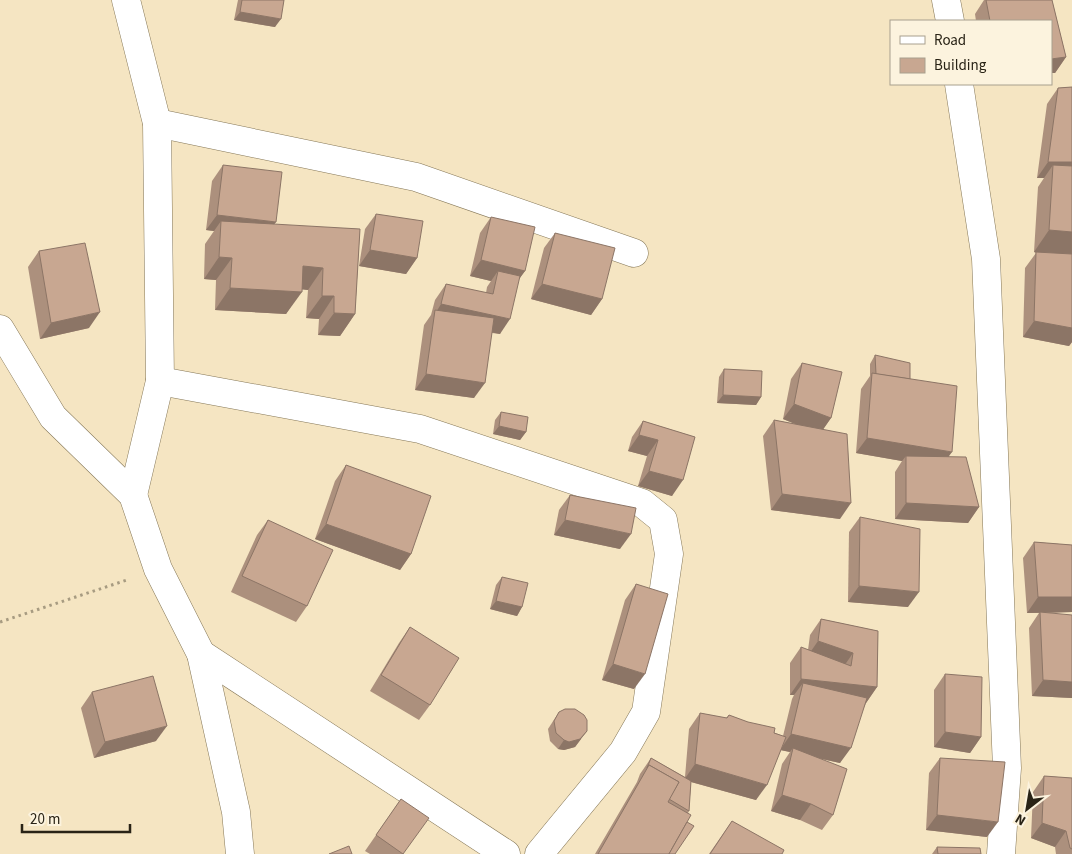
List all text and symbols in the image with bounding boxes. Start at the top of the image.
legend [890,20,1052,85]
text: Road [934,30,966,51]
text: Building [934,55,987,76]
north arrow [1002,784,1052,834]
scale bar [22,802,130,834]
text: N [1012,808,1030,830]
text: 20 m [30,809,60,830]

